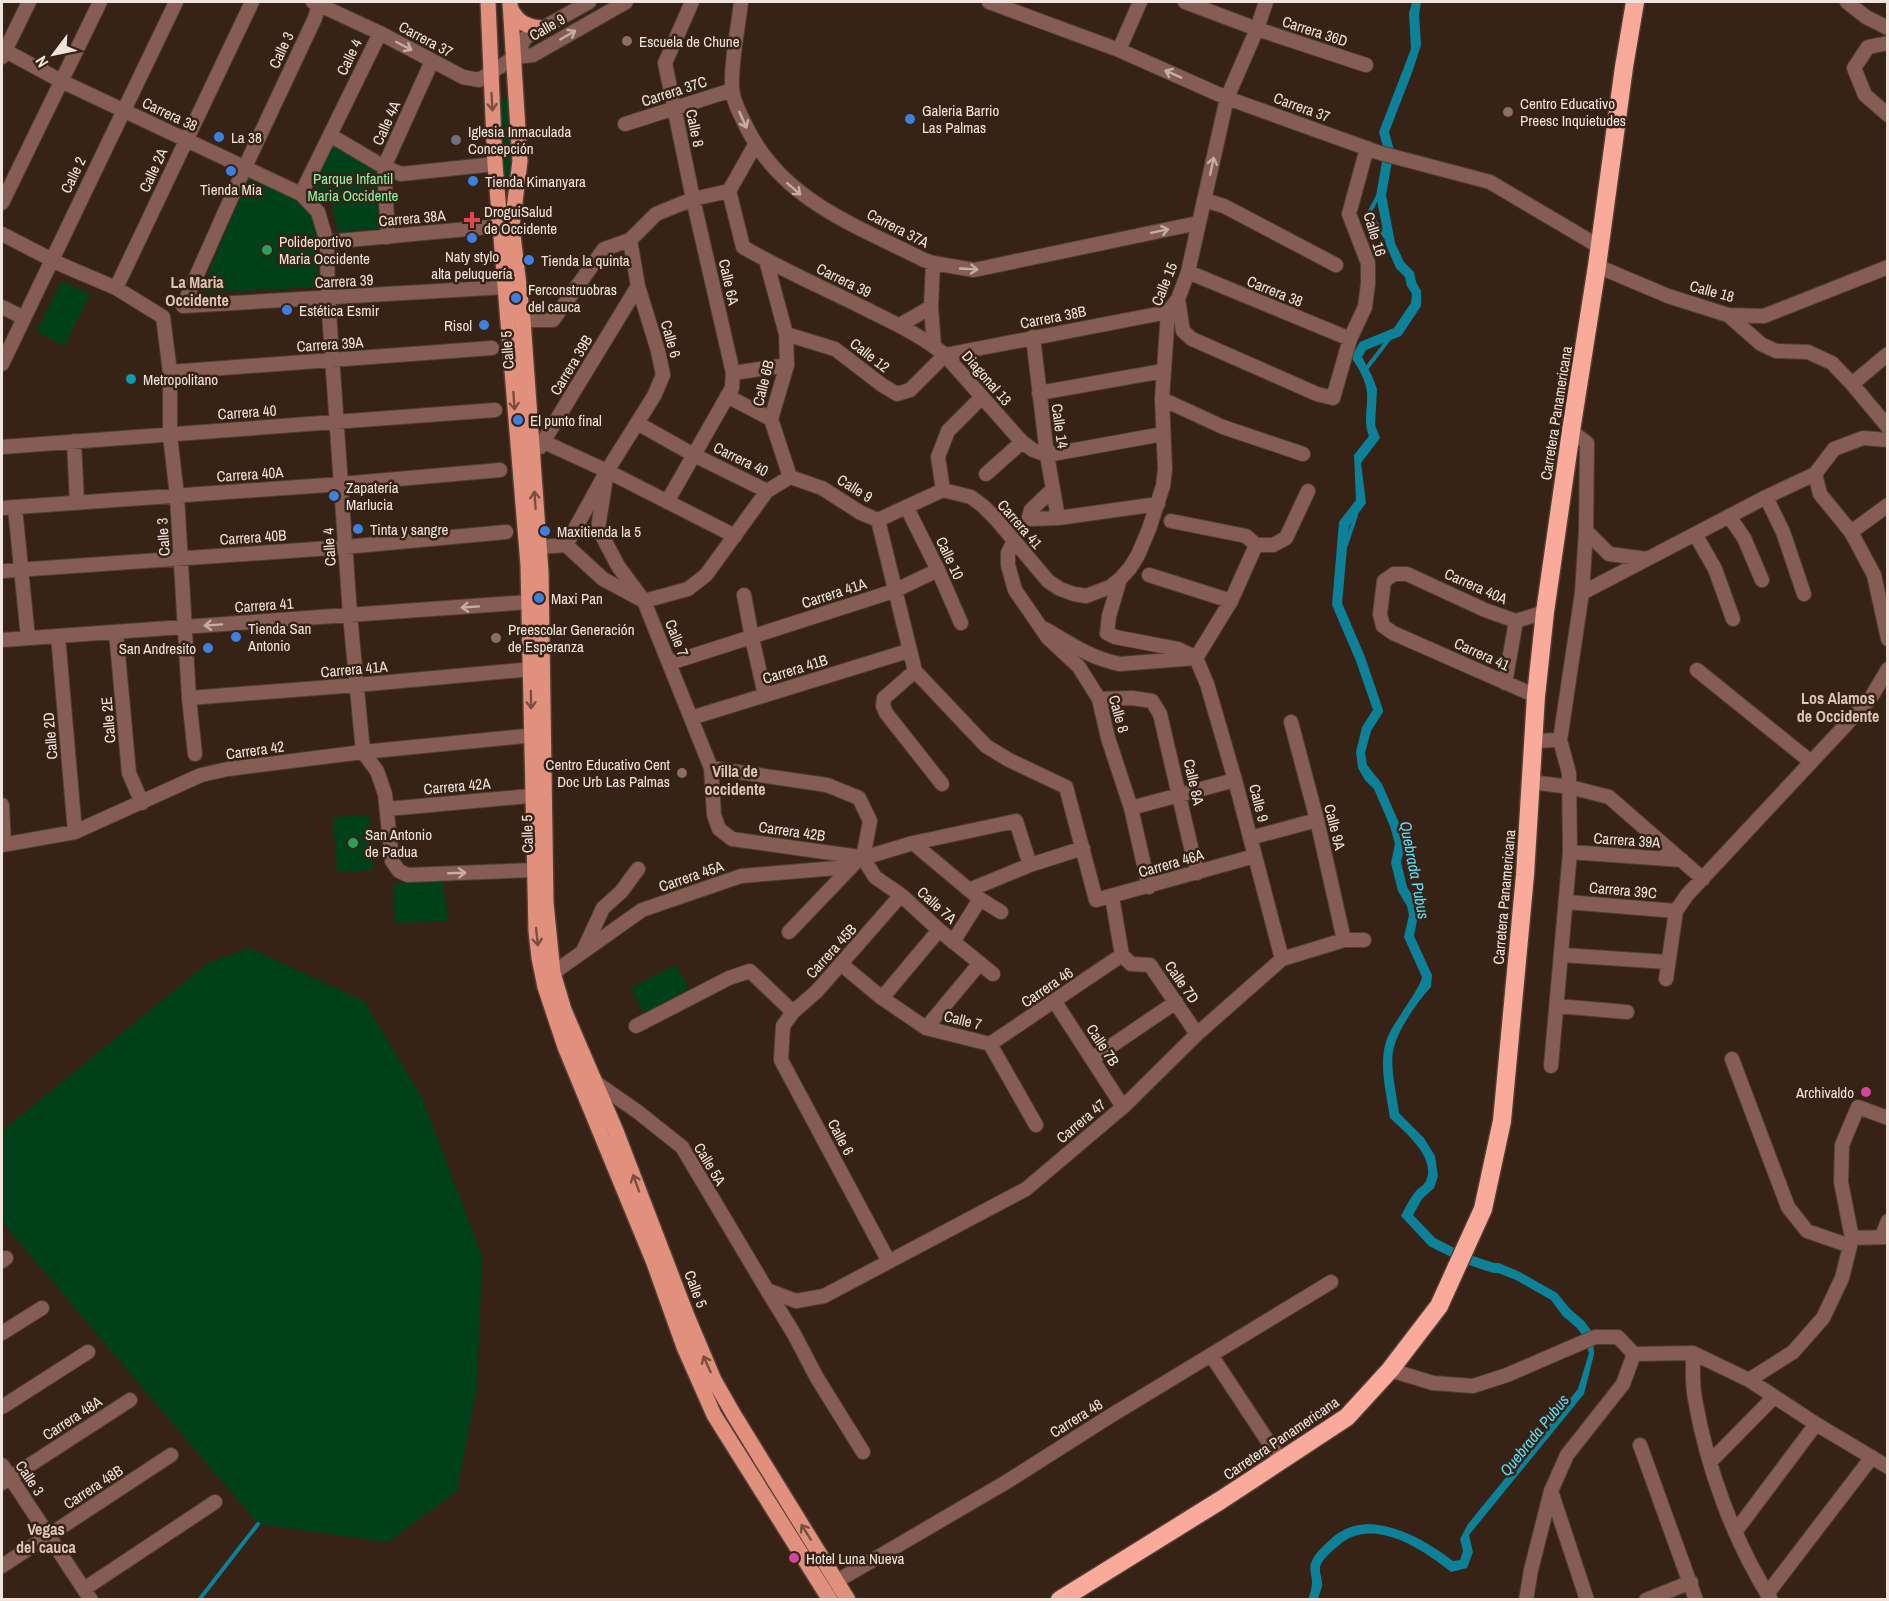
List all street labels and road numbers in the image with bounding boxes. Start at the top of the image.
street label: Calle 9 [525,8,569,46]
street label: Carrera 36D [1280,11,1351,51]
street label: Carrera 37 [395,16,457,62]
street label: Calle 3 [263,28,299,72]
street label: Calle 4 [331,35,367,79]
street label: Carrera 37C [639,71,710,111]
street label: Carrera 37 [1271,87,1333,127]
street label: Carrera 38 [139,92,201,136]
street label: Calle 4A [367,97,405,149]
street label: Calle 8 [681,107,709,149]
street label: Calle 2A [134,144,173,196]
street label: Calle 2 [55,153,91,197]
street label: Carrera 37A [863,203,933,253]
street label: Carrera 38A [378,205,447,231]
street label: Calle 16 [1358,209,1392,259]
street label: Calle 6A [714,257,745,308]
street label: Carrera 39 [813,258,875,302]
street label: Calle 15 [1146,259,1182,309]
street label: Carrera 39 [314,269,374,293]
street label: Carrera 38 [1244,270,1306,312]
street label: Calle 18 [1687,275,1737,307]
street label: Carrera 38B [1018,300,1088,334]
street label: Calle 6 [656,318,686,360]
street label: Calle 5 [495,330,519,370]
street label: Carrera 39A [296,331,365,357]
street label: Carrera 39B [545,331,597,399]
street label: Calle 12 [846,333,894,377]
street label: Carretera Panamericana [1535,344,1577,481]
street label: Diagonal 13 [957,346,1017,410]
street label: Calle 6B [747,358,779,408]
street label: Carrera 40 [217,399,277,425]
street label: Calle 14 [1046,402,1074,450]
street label: Carrera 40 [710,437,772,481]
street label: Carrera 40A [216,461,285,487]
street label: Calle 9 [833,469,877,507]
street label: Carrera 41 [993,495,1047,553]
street label: Calle 3 [151,517,175,557]
street label: Carrera 40B [219,524,287,550]
street label: Calle 4 [317,527,341,567]
street label: Calle 10 [931,533,969,583]
street label: Carrera 40A [1441,563,1512,610]
street label: Carrera 41A [799,572,870,613]
street label: Carrera 41 [234,592,294,618]
street label: Calle 7 [660,616,694,660]
street label: Carrera 41 [1451,632,1513,676]
street label: Carrera 41B [760,649,830,689]
street label: Carrera 41A [320,656,389,682]
street label: Calle 8 [1104,693,1134,735]
street label: Calle 2E [96,696,120,744]
street label: Calle 2D [37,711,63,760]
street label: Carrera 42 [224,735,286,764]
street label: Calle 8A [1179,757,1210,808]
street label: Carrera 42A [423,773,492,799]
street label: Calle 9 [1244,782,1274,824]
street label: Calle 9A [1319,802,1351,853]
street label: Calle 5 [516,815,538,853]
street label: Carrera 42B [757,816,827,846]
street label: Carrera 39A [1593,827,1662,853]
street label: Carretera Panamericana [1488,829,1520,965]
street label: Carrera 46A [1136,843,1207,882]
street label: Carrera 45A [656,855,727,897]
street label: Carrera 39C [1588,877,1658,903]
street label: Calle 7A [913,882,962,929]
street label: Carrera 45B [801,919,861,983]
street label: Calle 7D [1160,957,1204,1007]
street label: Carrera 46 [1017,962,1077,1012]
street label: Calle 7 [942,1005,984,1035]
street label: Calle 7B [1082,1020,1124,1070]
street label: Carrera 47 [1052,1094,1110,1148]
street label: Calle 6 [823,1115,859,1159]
street label: Calle 5A [689,1139,731,1190]
street label: Calle 5 [679,1267,713,1311]
street label: Carrera 48A [38,1391,106,1445]
street label: Carretera Panamericana [1219,1391,1343,1485]
street label: Carrera 48 [1046,1393,1107,1442]
street label: Calle 3 [11,1456,49,1500]
street label: Carrera 48B [59,1460,127,1514]

